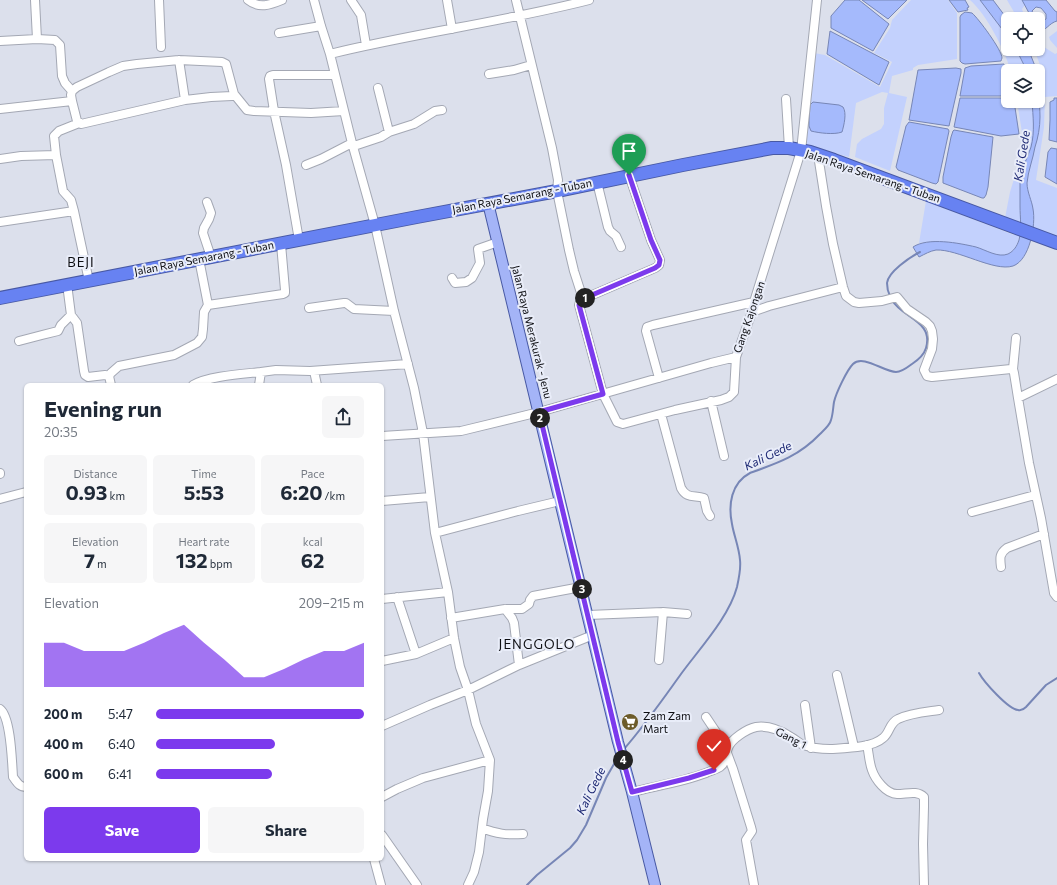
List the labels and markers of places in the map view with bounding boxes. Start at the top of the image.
pin [612,134,646,175]
pin: 1 [575,288,595,308]
pin: 2 [530,408,550,428]
pin: 3 [572,579,592,599]
place label: Zam Zam Mart [643,709,691,735]
supermarket icon: Zam Zam Mart [620,712,640,732]
pin [697,729,731,770]
pin: 4 [613,750,633,770]

